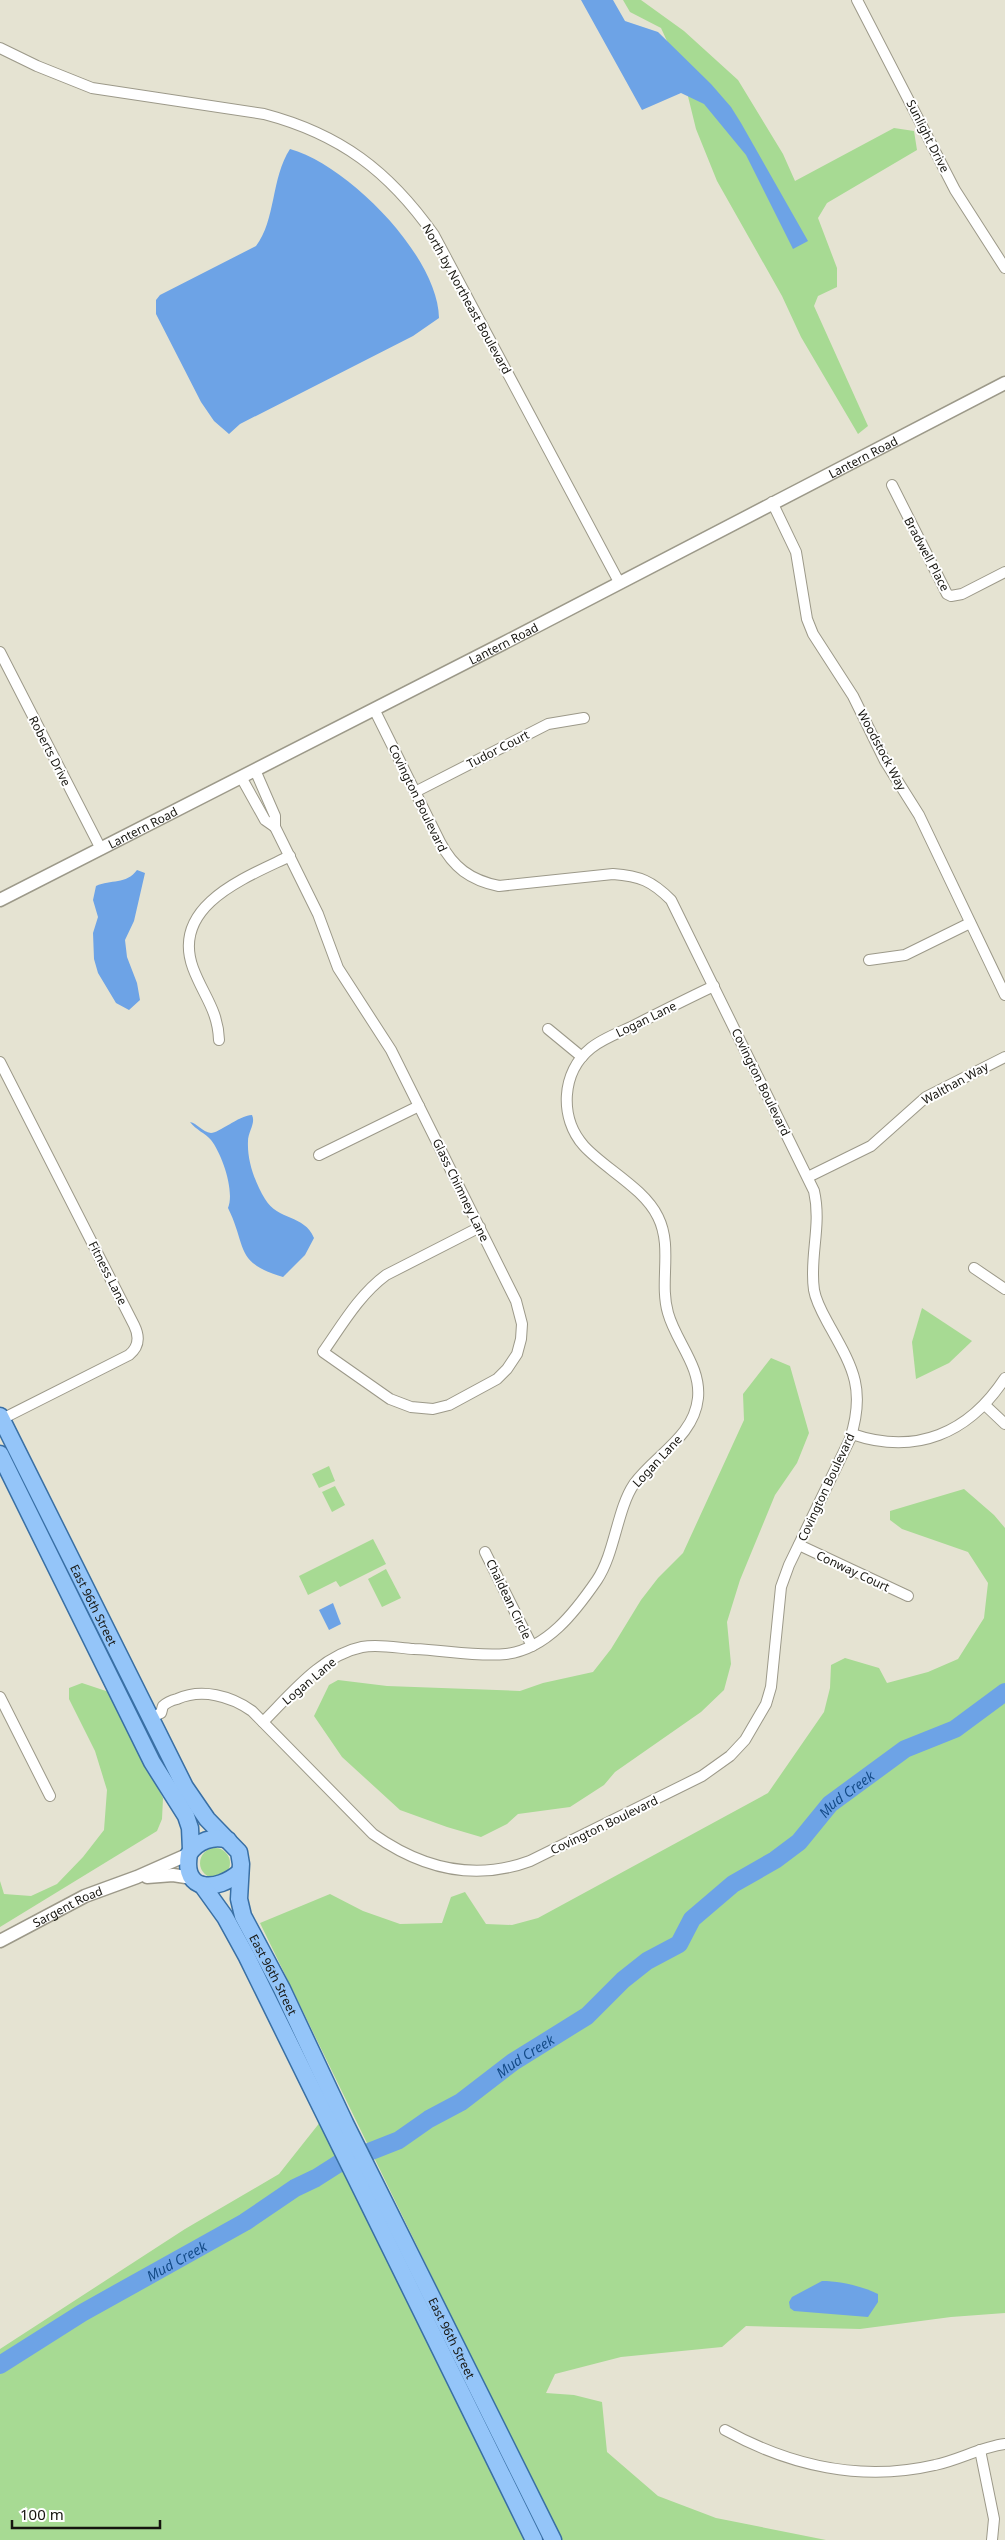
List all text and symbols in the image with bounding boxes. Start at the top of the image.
street label: Sunlight Drive [902,97,954,175]
street label: North by Northeast Boulevard [419,221,515,377]
street label: Lantern Road [825,432,900,482]
street label: Bradwell Place [900,514,954,594]
street label: Lantern Road [466,618,541,668]
street label: Woodstock Way [854,707,911,794]
street label: Roberts Drive [25,713,75,789]
street label: Tudor Court [464,726,533,772]
street label: Covington Boulevard [385,741,451,855]
street label: Lantern Road [105,802,180,852]
street label: Logan Lane [613,997,679,1041]
street label: Covington Boulevard [728,1025,794,1139]
street label: Walthan Way [919,1057,992,1108]
street label: Glass Chimney Lane [429,1136,493,1245]
street label: Fitness Lane [85,1238,131,1308]
street label: Covington Boulevard [793,1430,859,1544]
street label: Logan Lane [628,1431,686,1491]
street label: Conway Court [814,1547,893,1596]
street label: Chaldean Circle [482,1556,536,1642]
street label: East 96th Street [67,1561,122,1649]
street label: Logan Lane [278,1653,340,1709]
water label: Mud Creek [814,1765,878,1821]
street label: Covington Boulevard [547,1792,661,1858]
street label: Sargent Road [30,1882,105,1931]
street label: East 96th Street [246,1931,302,2018]
water label: Mud Creek [492,2029,558,2082]
water label: Mud Creek [143,2235,211,2285]
street label: East 96th Street [425,2294,480,2382]
scale bar [12,2498,160,2530]
text: 100 m [20,2504,64,2524]

